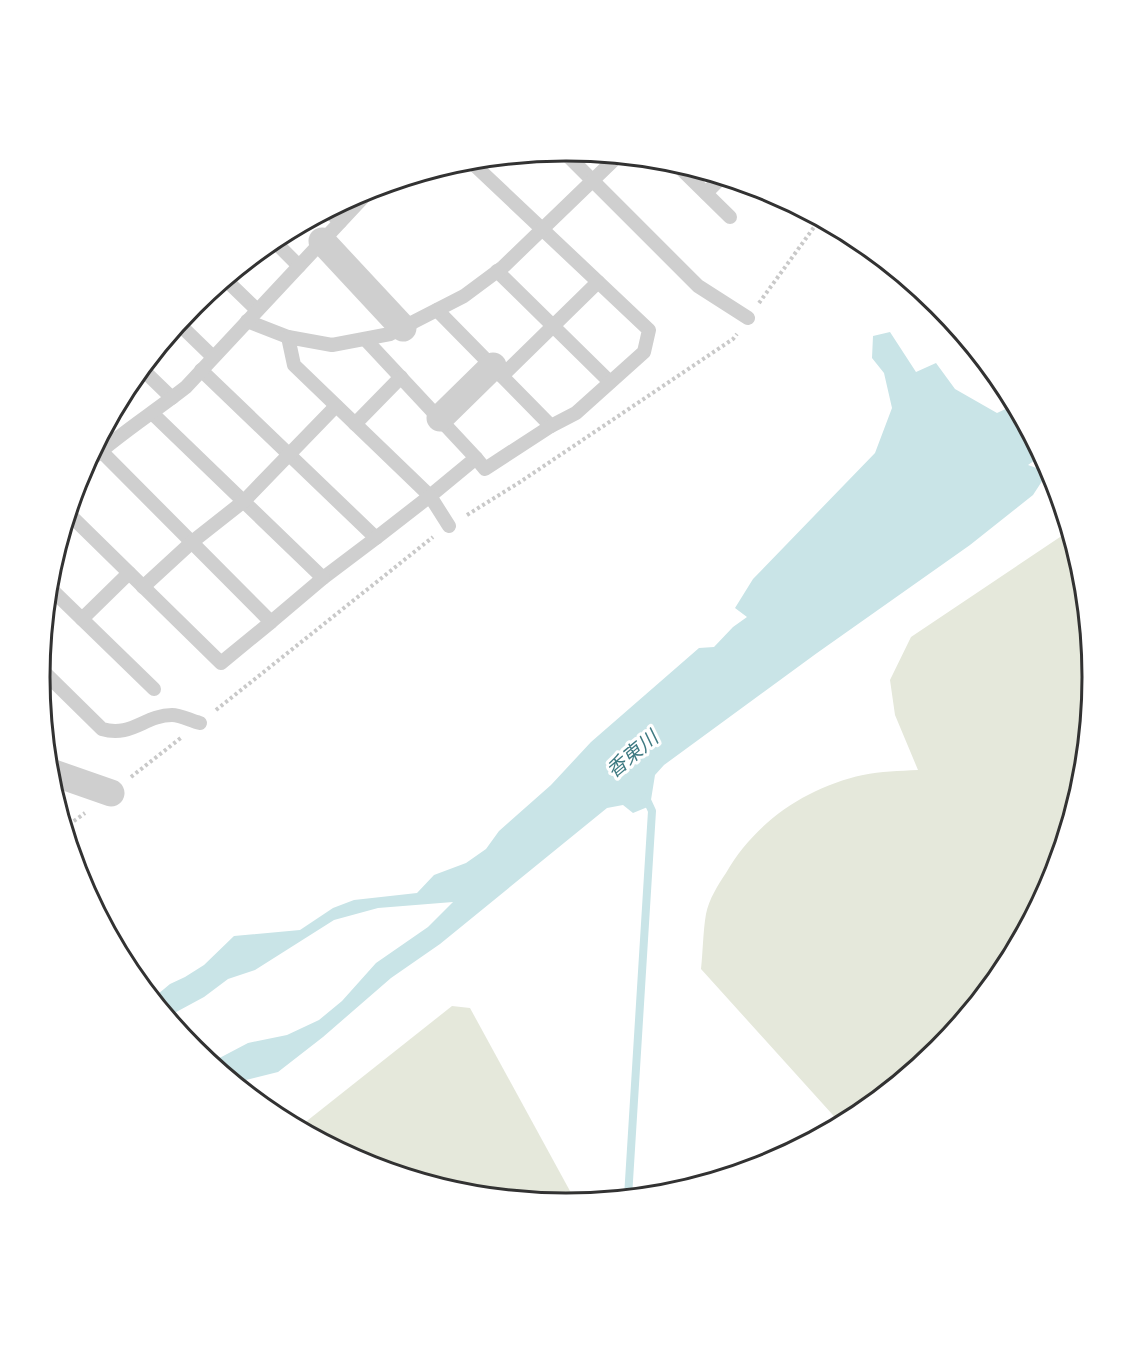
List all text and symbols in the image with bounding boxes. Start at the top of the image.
water label: 香東川 [602,725,665,783]

